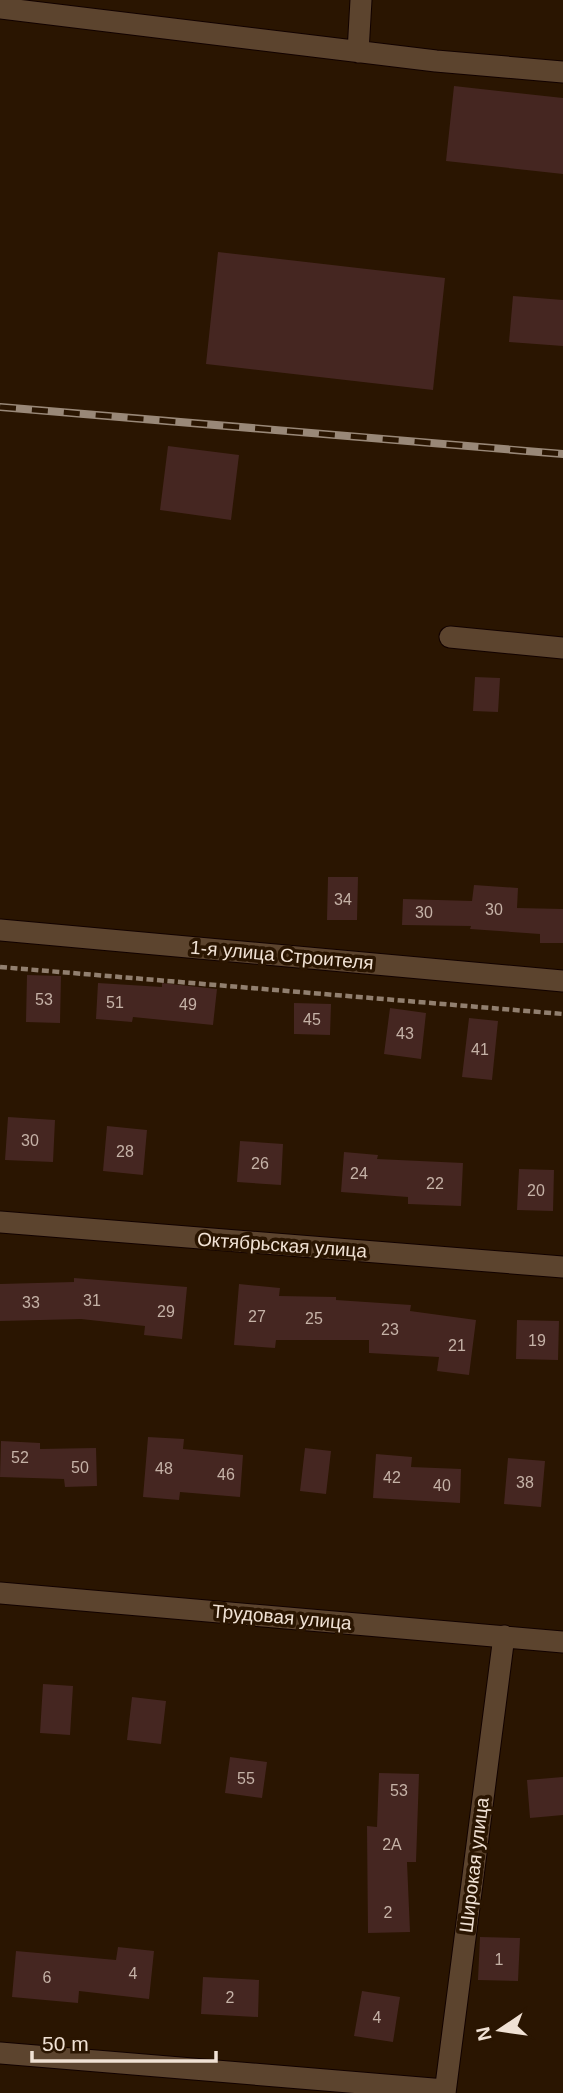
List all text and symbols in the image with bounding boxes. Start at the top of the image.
house number: 34 [334,891,352,908]
house number: 30 [485,901,503,918]
house number: 30 [415,904,433,921]
street label: 1-я улица Строителя [189,937,375,973]
house number: 53 [35,991,53,1008]
house number: 51 [106,994,124,1011]
house number: 49 [179,996,197,1013]
house number: 45 [303,1011,321,1028]
house number: 43 [396,1025,414,1042]
house number: 41 [471,1041,489,1058]
house number: 30 [21,1132,39,1149]
house number: 28 [116,1143,134,1160]
house number: 26 [251,1155,269,1172]
house number: 24 [350,1165,368,1182]
house number: 22 [426,1175,444,1192]
house number: 20 [527,1182,545,1199]
street label: Октябрьская улица [196,1229,368,1261]
house number: 31 [83,1292,101,1309]
house number: 33 [22,1294,40,1311]
house number: 29 [157,1303,175,1320]
house number: 27 [248,1308,266,1325]
house number: 25 [305,1310,323,1327]
house number: 23 [381,1321,399,1338]
house number: 19 [528,1332,546,1349]
house number: 21 [448,1337,466,1354]
house number: 52 [11,1449,29,1466]
house number: 50 [71,1459,89,1476]
house number: 48 [155,1460,173,1477]
house number: 46 [217,1466,235,1483]
house number: 42 [383,1469,401,1486]
house number: 38 [516,1474,534,1491]
house number: 40 [433,1477,451,1494]
street label: Трудовая улица [212,1600,353,1634]
house number: 55 [237,1770,255,1787]
house number: 53 [390,1782,408,1799]
street label: Широкая улица [455,1796,493,1934]
house number: 2А [382,1836,402,1853]
house number: 2 [384,1904,393,1921]
house number: 1 [495,1951,504,1968]
house number: 4 [129,1965,138,1982]
house number: 6 [43,1969,52,1986]
house number: 2 [226,1989,235,2006]
north arrow [465,1995,535,2065]
house number: 4 [373,2009,382,2026]
scale bar [32,2020,215,2064]
text: N [472,2025,496,2043]
text: 50 m [42,2032,89,2055]

